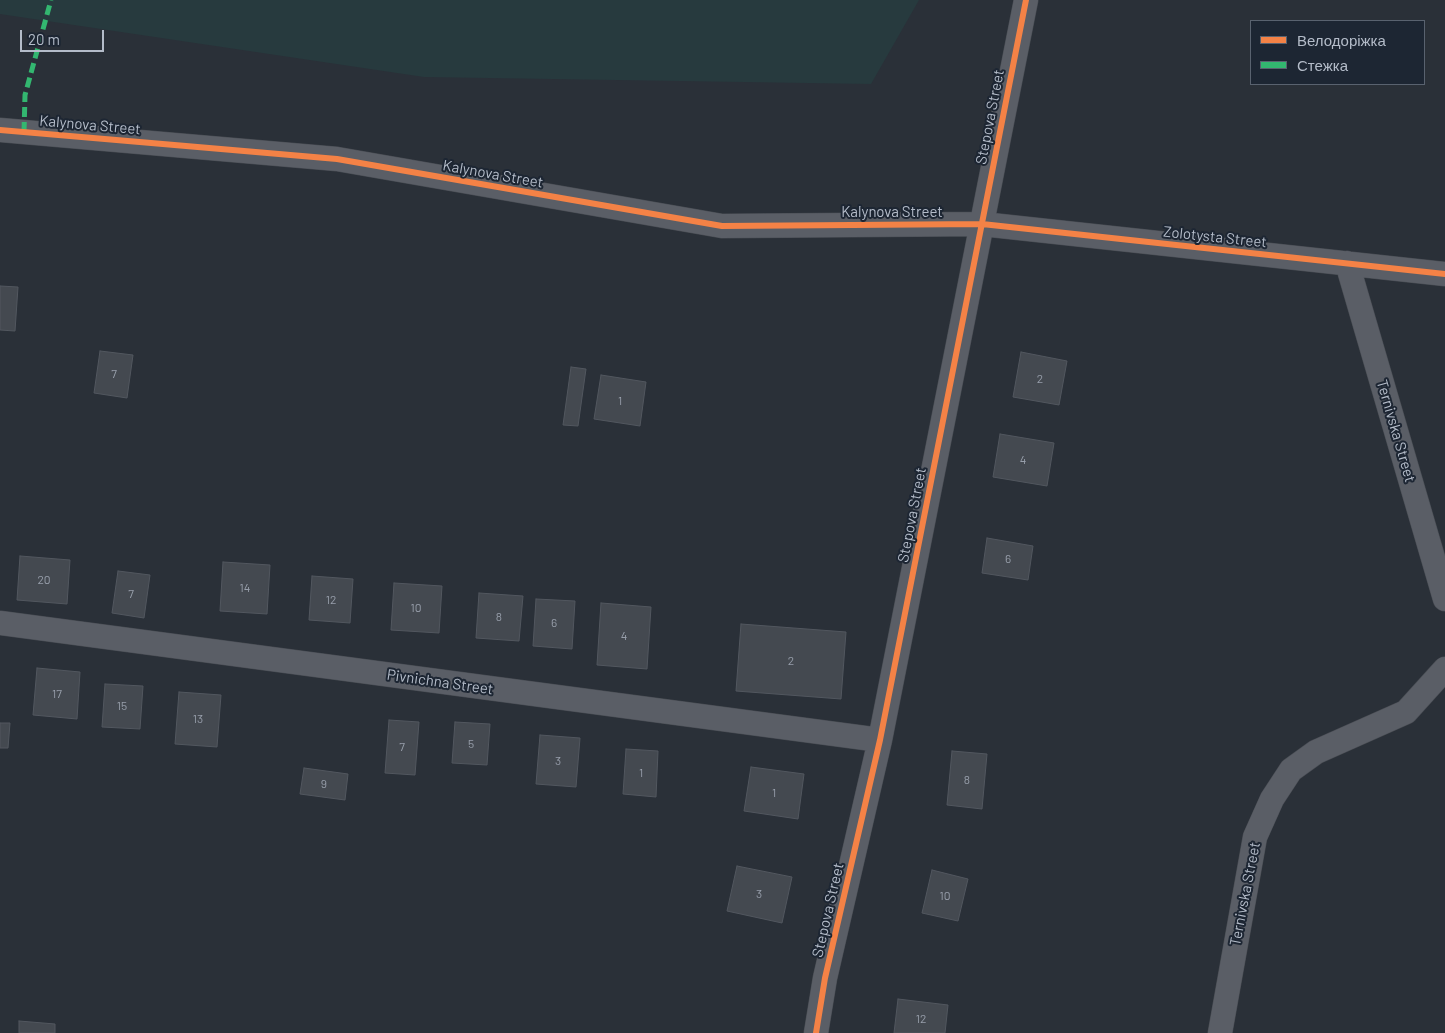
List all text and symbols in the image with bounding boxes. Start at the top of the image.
scale bar [22,20,106,52]
legend [1250,20,1425,85]
text: 20 m [28,30,60,48]
text: Велодоріжка [1297,31,1386,49]
text: Стежка [1297,56,1348,74]
street label: Stepova Street [972,68,1008,166]
street label: Kalynova Street [39,112,141,138]
street label: Kalynova Street [441,156,545,192]
street label: Kalynova Street [841,203,943,221]
street label: Zolotysta Street [1162,223,1268,251]
house number: 7 [111,367,117,381]
house number: 2 [1037,372,1043,386]
street label: Ternivska Street [1373,378,1419,484]
house number: 1 [618,394,622,408]
house number: 4 [1020,453,1026,467]
street label: Stepova Street [894,466,930,564]
house number: 6 [1005,552,1011,566]
house number: 20 [37,573,51,587]
house number: 14 [240,581,250,595]
house number: 7 [128,587,134,601]
house number: 12 [326,593,336,607]
house number: 10 [411,601,421,615]
house number: 8 [496,610,502,624]
house number: 6 [551,616,557,630]
house number: 4 [621,629,627,643]
house number: 2 [788,654,794,668]
street label: Pivnichna Street [386,666,494,698]
house number: 17 [52,687,62,701]
house number: 15 [117,699,127,713]
house number: 13 [193,712,203,726]
house number: 5 [468,737,474,751]
house number: 7 [399,740,405,754]
house number: 3 [555,754,561,768]
house number: 1 [639,766,643,780]
house number: 8 [964,773,970,787]
house number: 9 [321,777,327,791]
house number: 1 [772,786,776,800]
street label: Ternivska Street [1226,840,1264,948]
street label: Stepova Street [808,861,848,959]
house number: 3 [756,887,762,901]
house number: 10 [940,889,950,903]
house number: 12 [916,1012,926,1026]

